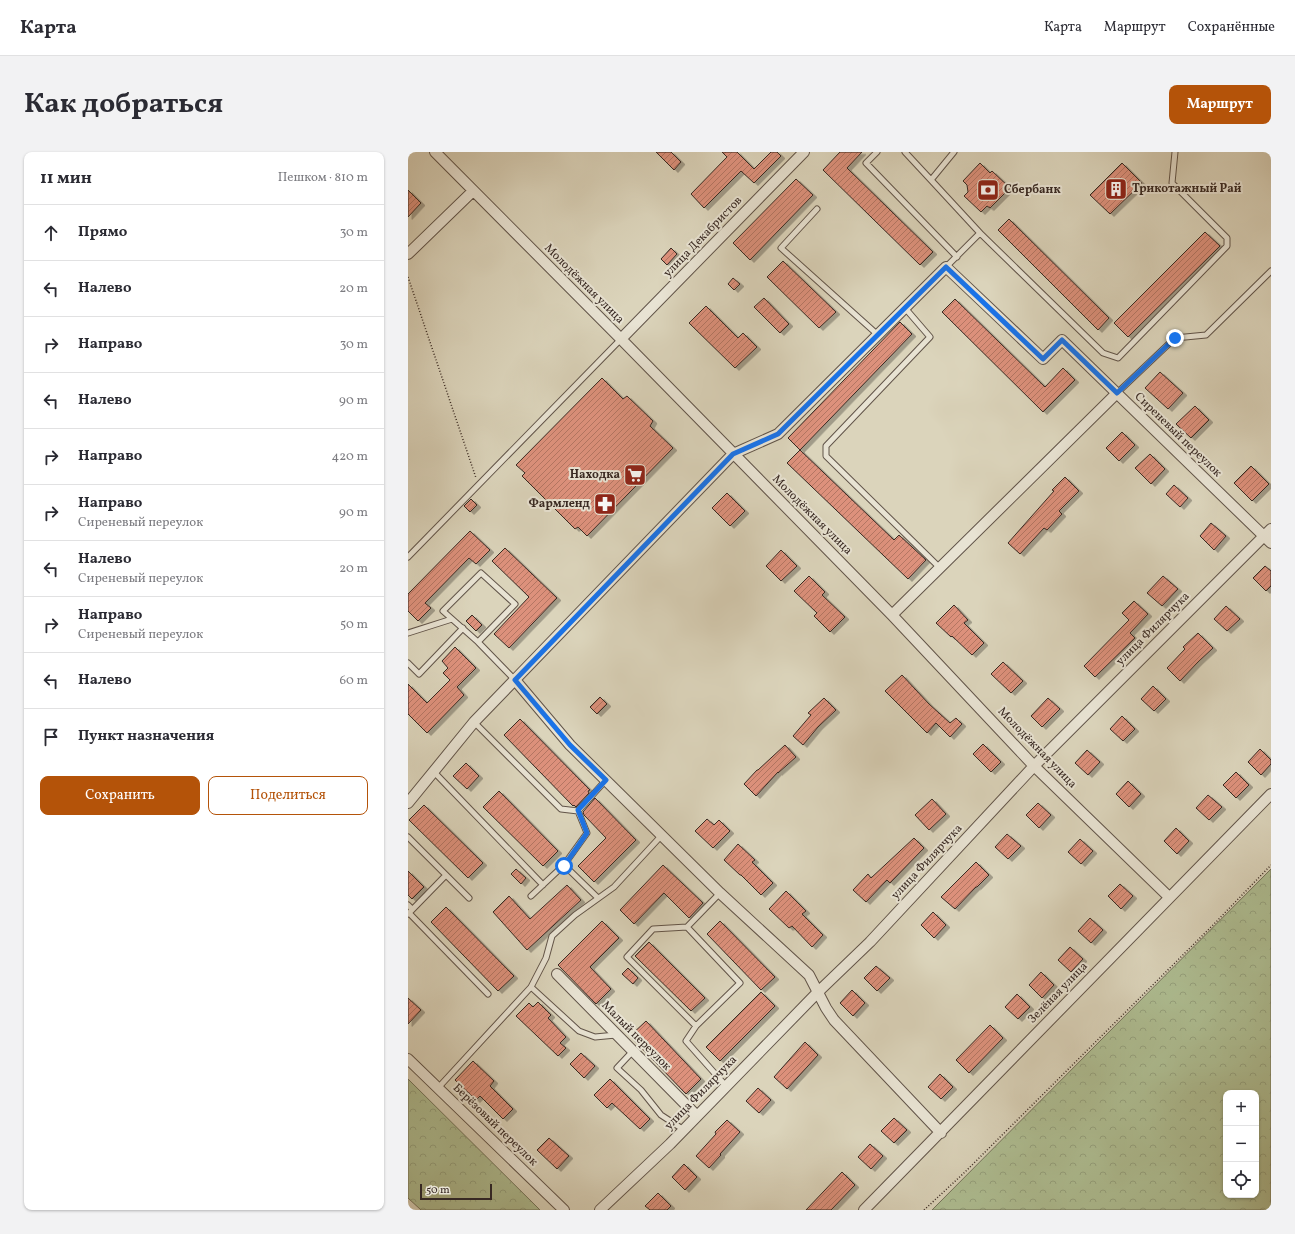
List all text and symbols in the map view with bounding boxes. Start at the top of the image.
text: Карта [20,15,77,41]
text: Карта [1044,18,1082,37]
text: Маршрут [1104,18,1166,37]
text: Сохранённые [1188,18,1275,37]
text: Как добраться [24,85,223,124]
button: Маршрут [1169,85,1271,124]
text: 11 мин [40,167,92,190]
text: Пешком · 810 m [278,169,368,187]
building icon: Трикотажный Рай [1103,176,1129,202]
bank icon: Сбербанк [975,177,1001,203]
place label: Трикотажный Рай [1132,181,1242,197]
place label: Сбербанк [1004,182,1061,198]
street label: улица Декабристов [660,193,746,281]
icon: ahead [40,222,62,244]
text: Прямо [78,222,127,243]
text: 30 m [340,224,368,242]
street label: Молодёжная улица [540,240,628,328]
icon: left [40,278,62,300]
text: Налево [78,278,132,299]
text: 20 m [339,280,368,298]
route end [1166,329,1184,347]
icon: right [40,334,62,356]
text: Направо [78,334,142,355]
text: 30 m [340,336,368,354]
street label: Сиреневый переулок [1131,389,1226,481]
icon: left [40,390,62,412]
text: Налево [78,390,132,411]
text: 90 m [339,392,368,410]
icon: right [40,446,62,468]
text: Направо [78,446,142,467]
text: 420 m [331,448,368,466]
supermarket icon: Находка [622,462,648,488]
place label: Находка [570,467,620,483]
street label: Молодёжная улица [768,471,856,559]
pharmacy icon: Фармленд [592,491,618,517]
text: Направо [78,493,142,514]
place label: Фармленд [528,496,591,512]
icon: right [40,502,62,524]
text: 90 m [339,504,368,522]
text: Сиреневый переулок [78,514,203,532]
text: Налево [78,549,132,570]
icon: left [40,558,62,580]
text: 20 m [339,560,368,578]
text: Сиреневый переулок [78,570,203,588]
street label: улица Филярчука [1113,589,1193,669]
text: Направо [78,605,142,626]
icon: right [40,614,62,636]
text: 50 m [340,616,368,634]
text: Сиреневый переулок [78,626,203,644]
icon: left [40,670,62,692]
text: Налево [78,670,132,691]
text: 60 m [340,672,368,690]
street label: Молодёжная улица [994,704,1080,792]
icon: arrive [40,726,62,748]
text: Пункт назначения [78,726,214,747]
button: Сохранить [40,776,200,815]
button: Поделиться [208,776,368,815]
street label: улица Филярчука [888,821,966,903]
route start [555,857,573,875]
street label: Зелёная улица [1025,959,1091,1027]
street label: Малый переулок [598,998,675,1075]
street label: улица Филярчука [661,1052,741,1134]
street label: Берёзовый переулок [449,1080,541,1170]
map controls [1223,1090,1259,1198]
button: + [1223,1090,1259,1126]
button: − [1223,1126,1259,1162]
button: locate [1223,1162,1259,1198]
scale bar [420,1182,492,1201]
text: 50 m [426,1183,450,1198]

